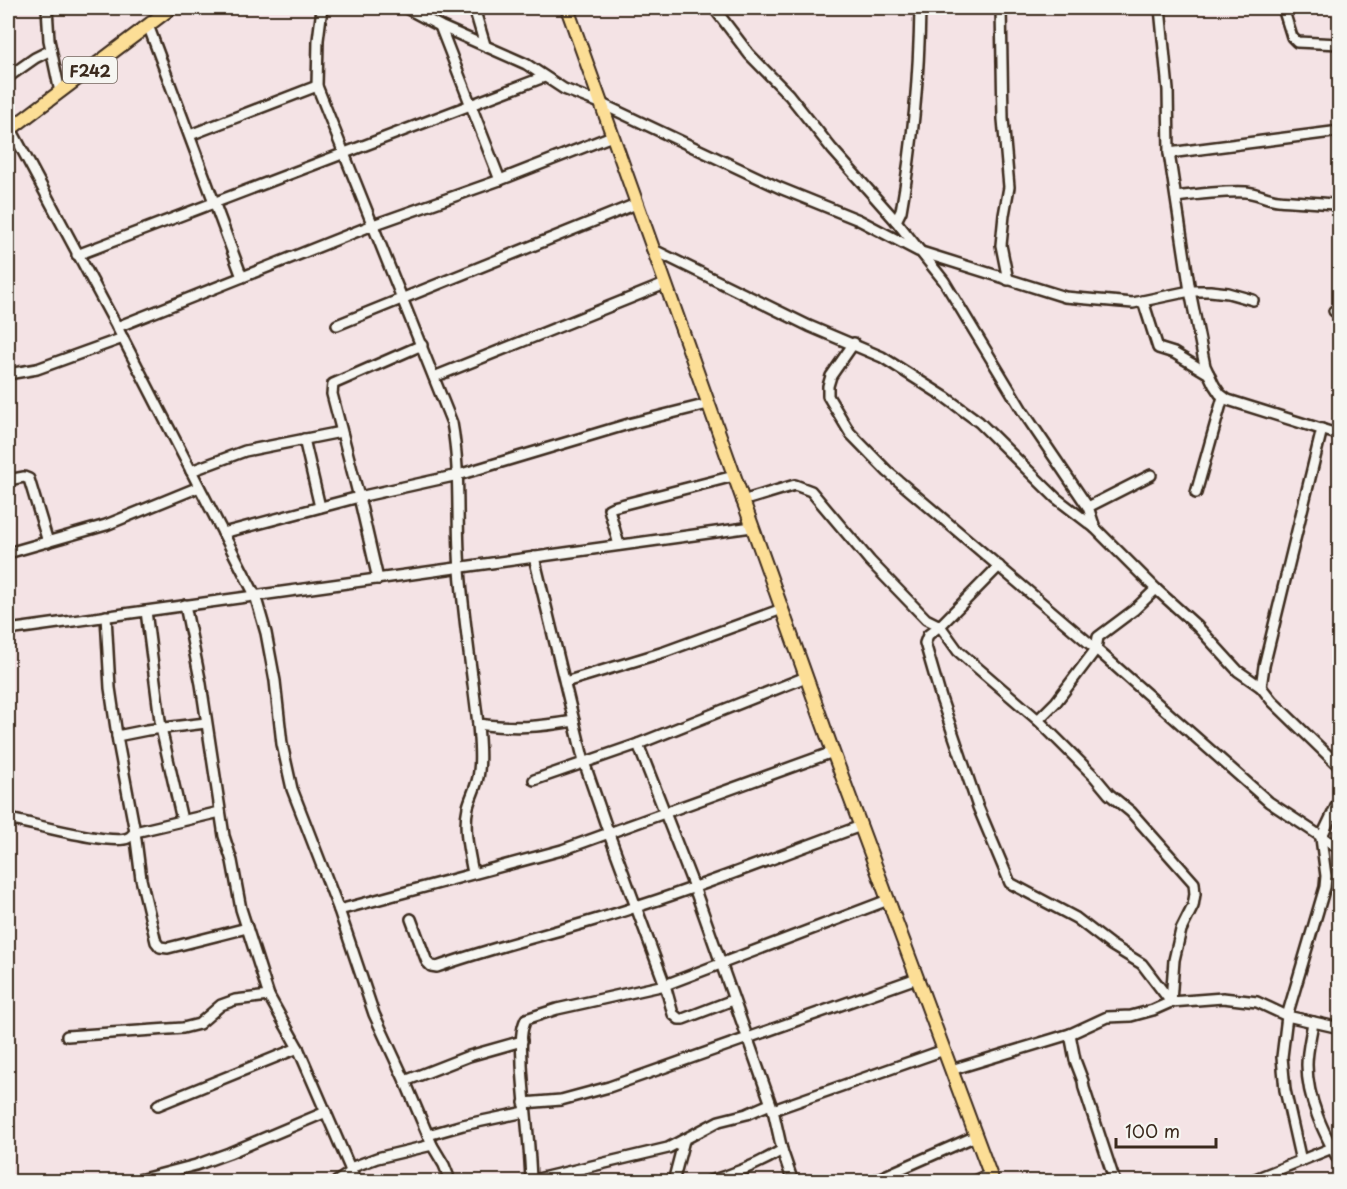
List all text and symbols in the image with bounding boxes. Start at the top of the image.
road number: F242 [63,57,117,83]
scale bar [1116,1111,1216,1149]
text: 100 m [1125,1117,1180,1144]

